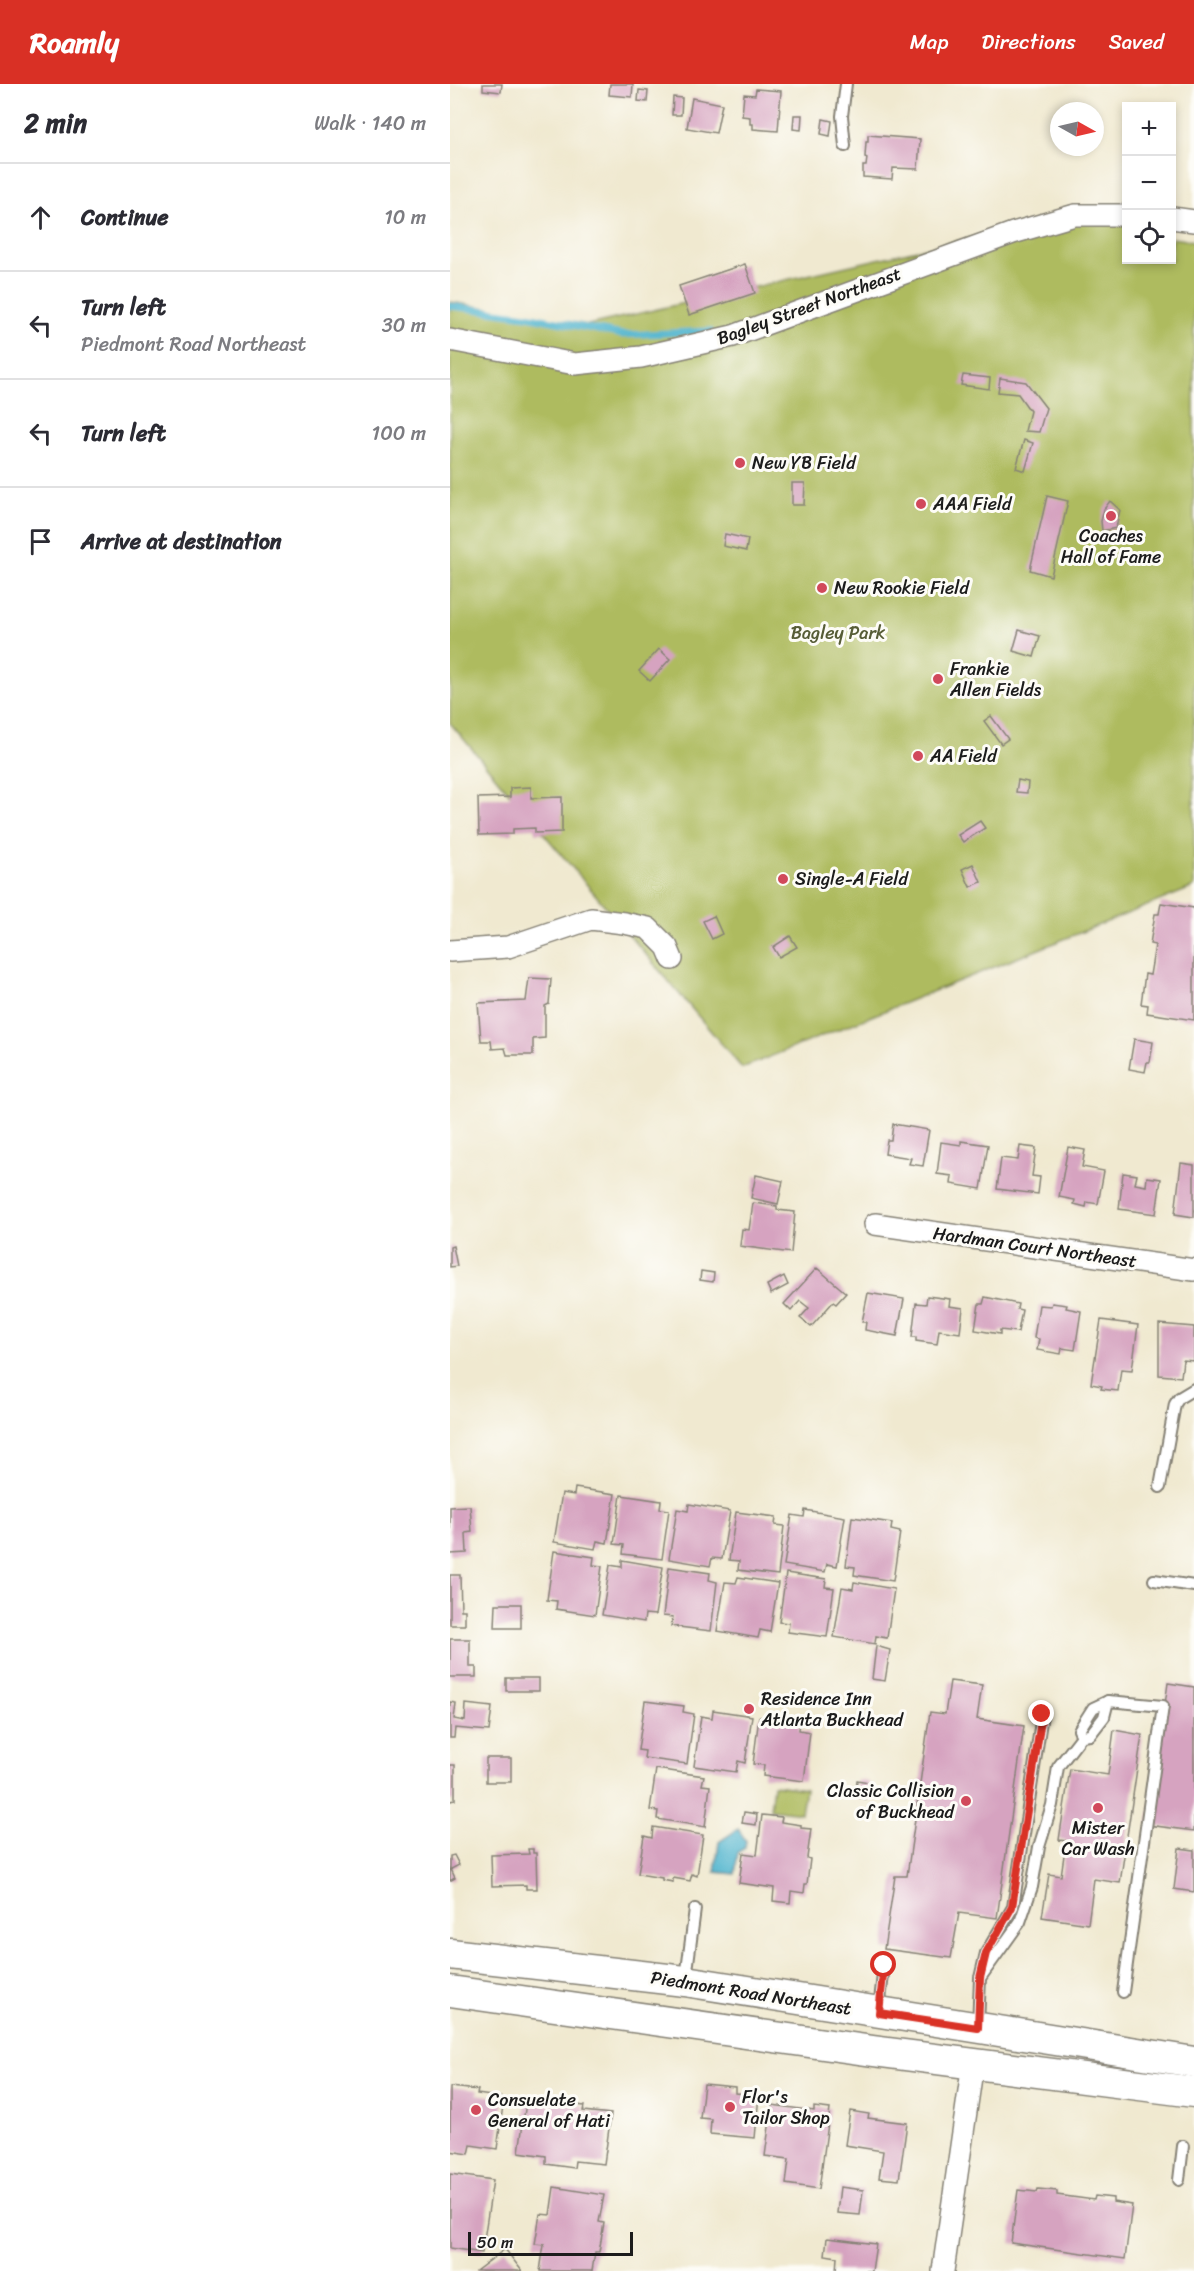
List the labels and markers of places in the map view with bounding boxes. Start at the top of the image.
place label: New YB Field [752,447,857,479]
marker: New YB Field [733,456,747,470]
place label: AAA Field [932,488,1013,520]
marker: AAA Field [914,497,928,511]
marker: Coaches Hall of Fame [1104,509,1118,523]
place label: Coaches Hall of Fame [1061,520,1161,573]
place label: New Rookie Field [834,572,970,604]
marker: New Rookie Field [815,581,829,595]
place label: Frankie Allen Fields [949,653,1042,706]
marker: Frankie Allen Fields [931,672,945,686]
place label: AA Field [929,740,998,772]
marker: AA Field [911,749,925,763]
place label: Single-A Field [795,863,909,895]
marker: Single-A Field [776,872,790,886]
place label: Residence Inn Atlanta Buckhead [760,1683,904,1736]
marker: Residence Inn Atlanta Buckhead [742,1702,756,1716]
place label: Classic Collision of Buckhead [827,1775,956,1828]
marker: Classic Collision of Buckhead [959,1794,973,1808]
marker: Mister Car Wash [1091,1801,1105,1815]
place label: Mister Car Wash [1061,1812,1135,1865]
place label: Flor's Tailor Shop [742,2081,830,2134]
place label: Consuelate General of Hati [488,2084,611,2137]
marker: Flor's Tailor Shop [723,2100,737,2114]
marker: Consuelate General of Hati [469,2103,483,2117]

